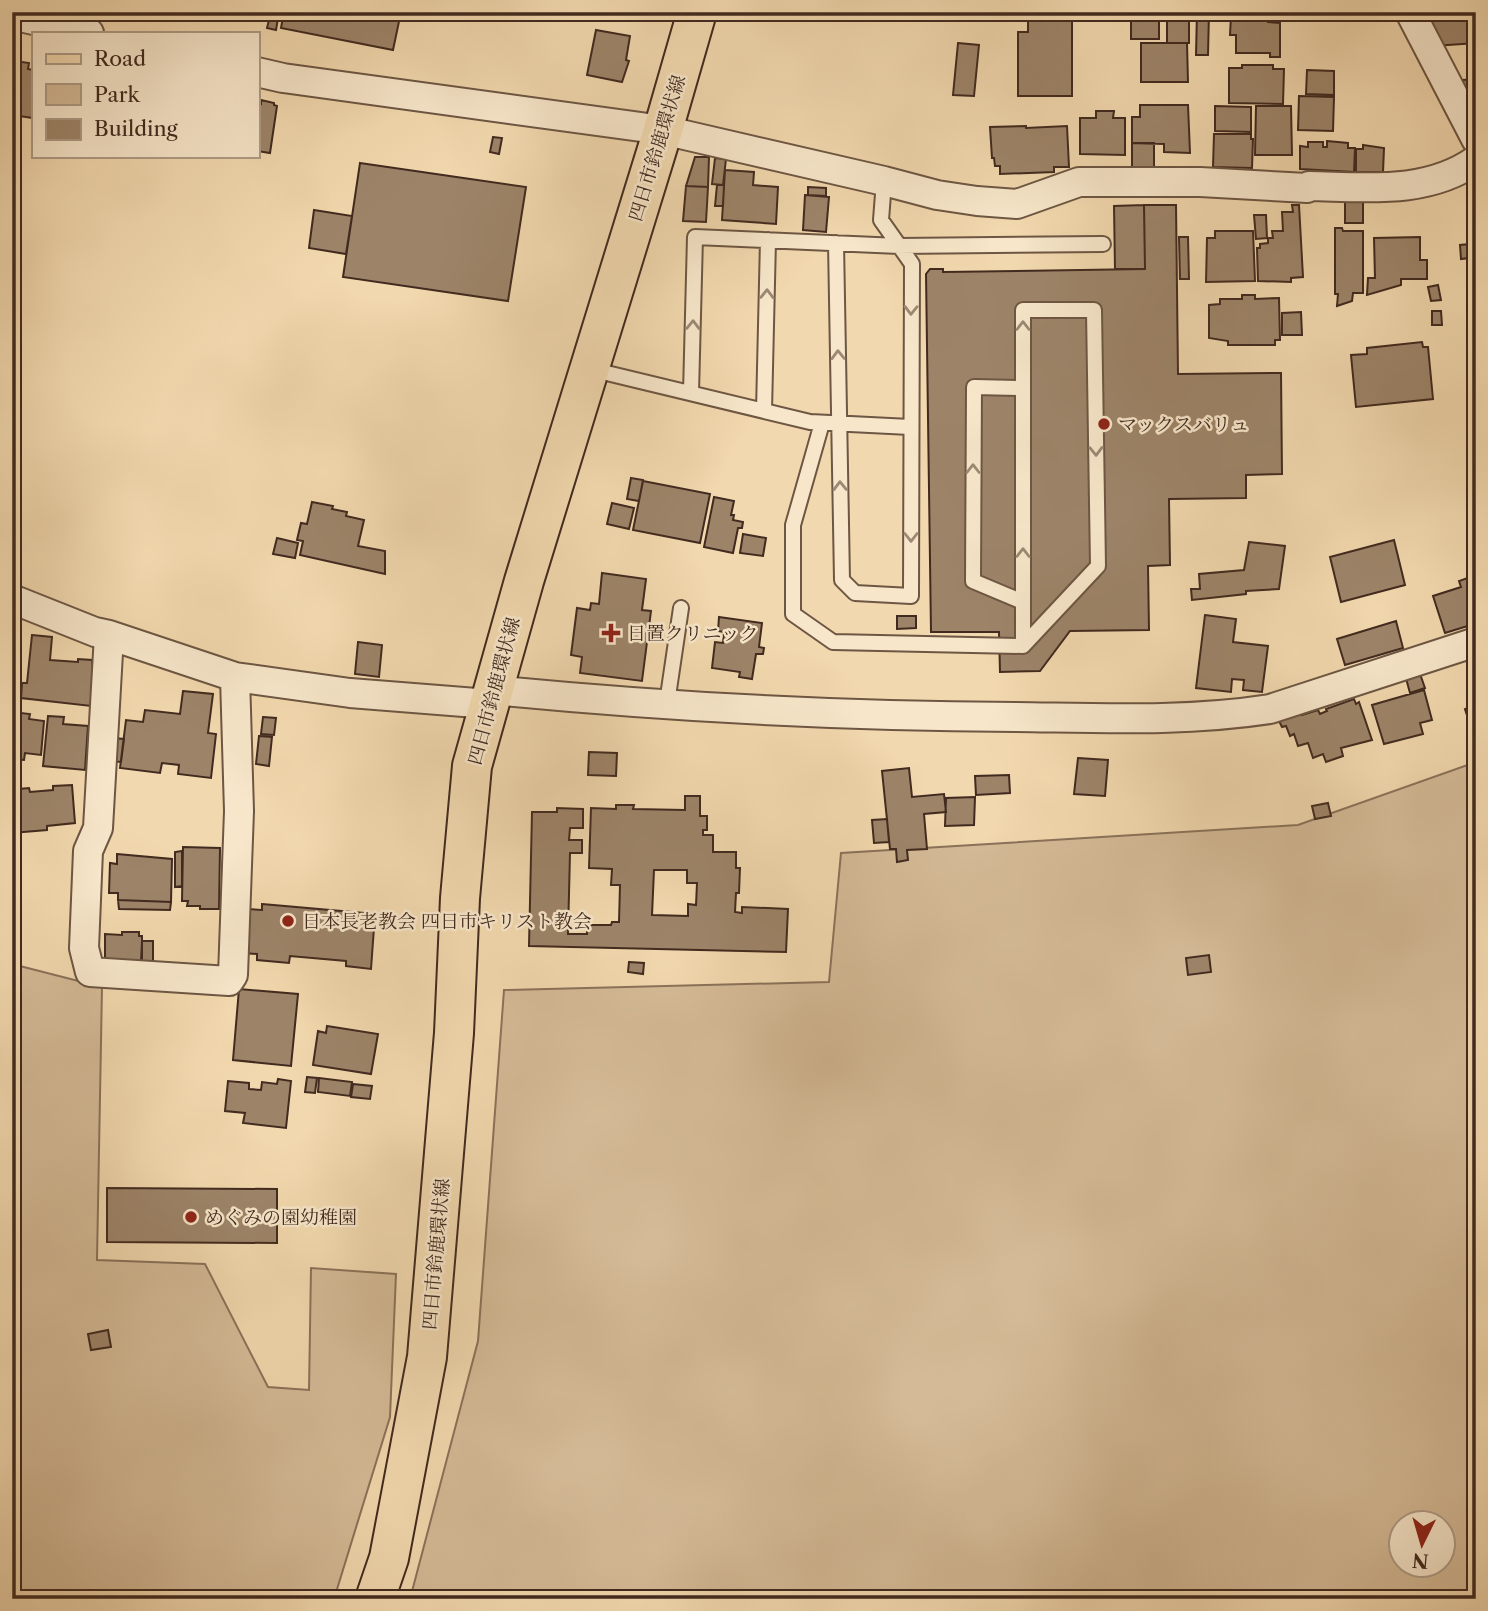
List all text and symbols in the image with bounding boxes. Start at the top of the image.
legend [32,32,259,158]
text: Road [94,46,146,71]
street label: 四日市鈴鹿環状線 [624,72,690,224]
text: Park [94,82,140,107]
text: Building [94,116,179,141]
one-way arrow [759,288,774,299]
one-way arrow [903,305,919,316]
one-way arrow [685,319,701,330]
one-way arrow [1015,320,1031,330]
one-way arrow [830,349,846,360]
place label: マックスバリュ [1118,413,1249,436]
marker: マックスバリュ [1096,416,1112,432]
one-way arrow [1089,446,1104,457]
one-way arrow [966,463,981,474]
one-way arrow [833,480,848,491]
one-way arrow [903,533,919,543]
one-way arrow [1015,547,1031,558]
street label: 四日市鈴鹿環状線 [463,615,525,767]
place label: 日置クリニック [627,622,759,645]
marker: 日置クリニック [601,623,621,643]
place label: 日本長老教会 四日市キリスト教会 [302,910,592,933]
marker: 日本長老教会 四日市キリスト教会 [280,913,296,929]
street label: 四日市鈴鹿環状線 [418,1177,454,1331]
place label: めぐみの園幼稚園 [205,1206,357,1229]
marker: めぐみの園幼稚園 [183,1209,199,1225]
north arrow [1386,1510,1456,1580]
text: N [1411,1548,1430,1573]

